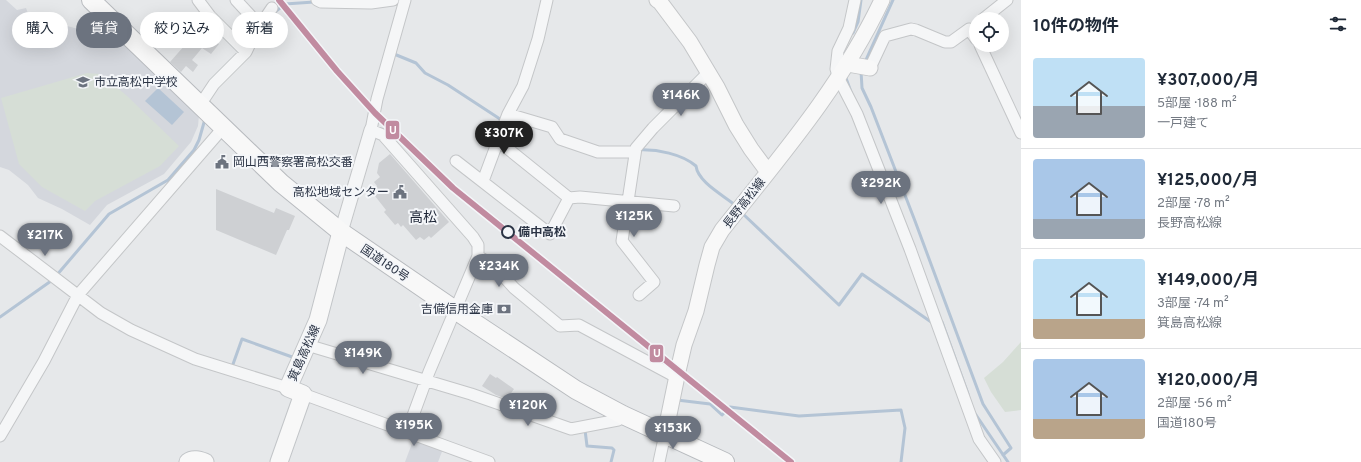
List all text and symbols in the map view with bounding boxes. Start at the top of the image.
chip: 購入 [12,12,68,48]
chip: 賃貸 [76,12,132,48]
chip: 絞り込み [140,12,224,48]
chip: 新着 [232,12,288,48]
map controls [969,12,1009,52]
button: locate [969,12,1009,52]
icon: filters [1327,13,1349,35]
text: 10件の物件 [1033,16,1119,38]
text: ¥307,000/月 [1157,70,1260,92]
school or university icon: 市立高松中学校 [75,74,91,90]
icon: home [1065,74,1113,122]
place label: 市立高松中学校 [94,75,178,91]
pin: ¥146K [653,83,709,117]
text: ¥146K [662,88,700,104]
text: 5部屋 · 188 m² [1157,96,1237,112]
text: 一戸建て [1157,116,1209,132]
line badge: U [385,120,400,140]
pin: ¥307K [476,121,532,155]
text: U [389,124,397,138]
text: ¥307K [484,126,524,142]
public building icon: 岡山西警察署高松交番 [214,154,230,170]
place label: 岡山西警察署高松交番 [233,155,353,171]
text: ¥125,000/月 [1157,170,1259,192]
pin: ¥292K [853,171,909,205]
street label: 長野高松線 [720,175,770,232]
icon: home [1065,175,1113,223]
text: ¥292K [861,176,901,192]
public building icon: 高松地域センター [392,184,408,200]
place label: 高松地域センター [293,185,389,201]
text: 2部屋 · 78 m² [1157,196,1230,212]
pin: ¥125K [606,204,662,238]
text: ¥125K [615,209,653,225]
district label: 高松 [409,210,437,227]
text: 長野高松線 [1157,216,1222,232]
pin: ¥217K [17,223,73,257]
marker: 備中高松 [501,225,515,239]
place label: 備中高松 [518,225,566,241]
text: ¥217K [26,228,64,244]
street label: 国道180号 [357,242,412,286]
pin: ¥234K [471,254,527,288]
text: ¥234K [478,259,520,275]
text: ¥149,000/月 [1157,270,1259,292]
icon: home [1065,275,1113,323]
text: 3部屋 · 74 m² [1157,296,1229,312]
bank icon: 吉備信用金庫 [496,301,512,317]
place label: 吉備信用金庫 [421,302,493,318]
text: 箕島高松線 [1157,316,1222,332]
street label: 箕島高松線 [285,323,324,384]
pin: ¥149K [335,341,391,375]
line badge: U [649,344,664,363]
text: ¥149K [344,346,382,362]
text: U [653,347,661,361]
text: ¥120,000/月 [1157,370,1259,392]
icon: home [1065,375,1113,423]
pin: ¥120K [500,393,556,427]
text: 2部屋 · 56 m² [1157,396,1232,412]
text: ¥120K [509,398,547,414]
pin: ¥195K [386,413,442,447]
pin: ¥153K [645,416,701,450]
text: 国道180号 [1157,416,1217,432]
text: ¥195K [395,418,433,434]
text: ¥153K [654,421,692,437]

